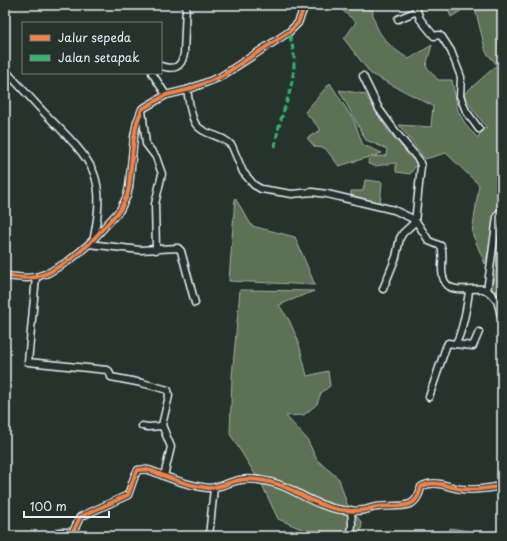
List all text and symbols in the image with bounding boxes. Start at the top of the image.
legend [22,22,162,74]
text: Jalur sepeda [58,28,132,46]
text: Jalan setapak [58,48,140,66]
scale bar [24,493,109,519]
text: 100 m [30,497,67,515]

